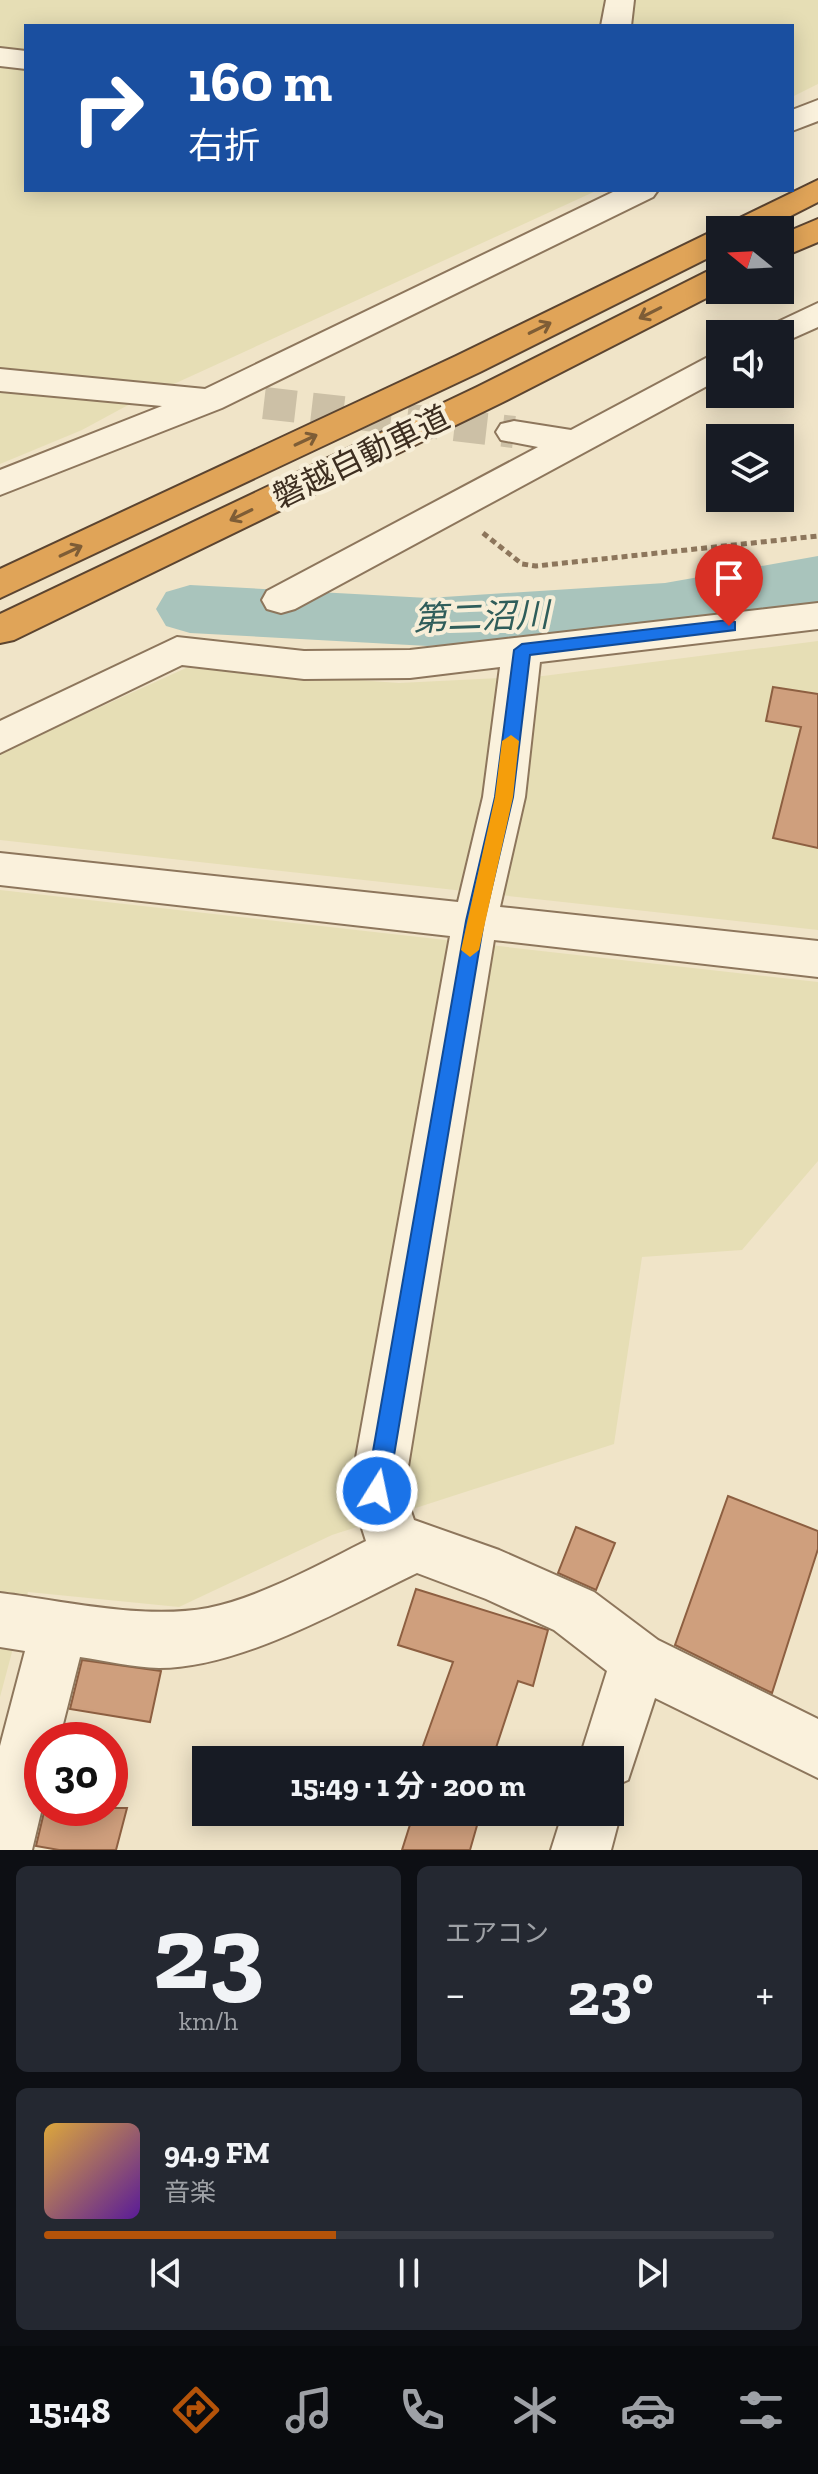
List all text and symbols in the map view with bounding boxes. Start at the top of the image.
text: 160 m [188,48,332,115]
icon: right [56,56,160,160]
text: 右折 [188,124,260,167]
north arrow [706,216,794,304]
map controls [706,216,794,512]
one-way arrow [639,306,663,322]
one-way arrow [528,320,552,335]
button: sound [706,320,794,408]
street label: 磐越自動車道 [266,398,456,516]
button: layers [706,424,794,512]
one-way arrow [293,432,317,447]
one-way arrow [230,508,254,523]
one-way arrow [58,543,82,558]
pin [695,544,763,626]
icon: arrive [707,556,751,600]
water label: 第二沼川 [412,594,553,640]
position arrow [335,1449,419,1533]
speed limit sign: 30 [24,1722,128,1826]
text: 15:49 · 1 分 · 200 m [291,1768,525,1804]
text: 23 [153,1890,264,2015]
text: エアコン [445,1917,549,1949]
text: 23° [568,1958,654,2030]
text: − [445,1967,466,2020]
text: + [755,1967,774,2020]
text: km/h [179,2005,238,2037]
text: 94.9 FM [164,2135,270,2171]
text: 音楽 [164,2176,216,2208]
icon: previous [144,2251,188,2295]
icon: pause [387,2251,431,2295]
icon: next [630,2251,674,2295]
icon: directions [168,2382,224,2438]
icon: music [281,2382,337,2438]
icon: phone [394,2382,450,2438]
icon: climate [507,2382,563,2438]
icon: car [620,2382,676,2438]
icon: filters [733,2382,789,2438]
text: 15:48 [29,2389,111,2432]

